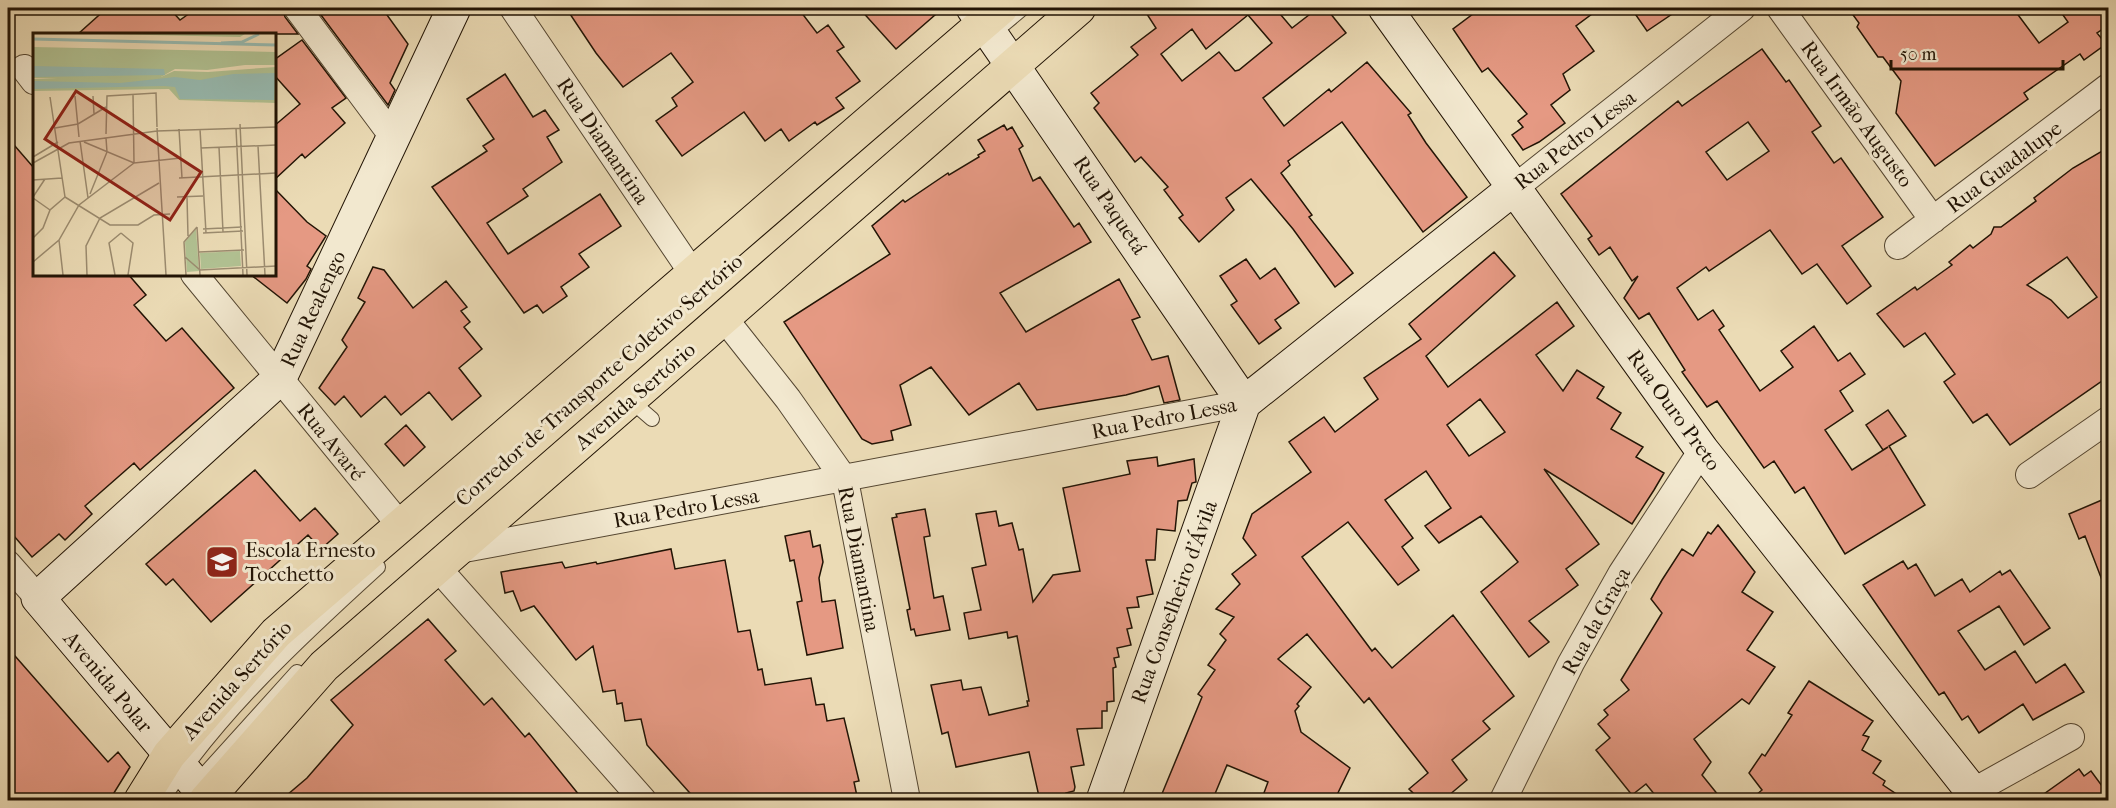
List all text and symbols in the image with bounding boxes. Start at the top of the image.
inset map [33,33,276,276]
scale bar [1891,33,2064,71]
street label: Rua Irmão Augusto [1796,36,1918,192]
text: 50 m [1900,44,1937,65]
street label: Rua Diamantina [552,73,654,209]
street label: Rua Pedro Lessa [1510,85,1641,195]
street label: Rua Guadalupe [1942,116,2066,218]
street label: Rua Paquetá [1068,151,1152,259]
street label: Rua Realengo [275,247,351,371]
street label: Corredor de Transporte Coletivo Sertório [451,249,747,511]
street label: Avenida Sertório [569,337,700,455]
street label: Rua Ouro Preto [1622,345,1726,475]
street label: Rua Pedro Lessa [1089,392,1239,444]
street label: Rua Avaré [292,398,370,486]
street label: Rua Pedro Lessa [611,483,761,533]
street label: Rua Diamantina [833,484,885,634]
street label: Rua Conselheiro d'Ávila [1126,497,1222,707]
place label: Escola Ernesto Tocchetto [245,538,375,586]
school or university icon: Escola Ernesto Tocchetto [204,544,240,580]
street label: Rua da Graça [1557,563,1636,679]
street label: Avenida Sertório [177,616,297,745]
street label: Avenida Polar [58,626,157,738]

